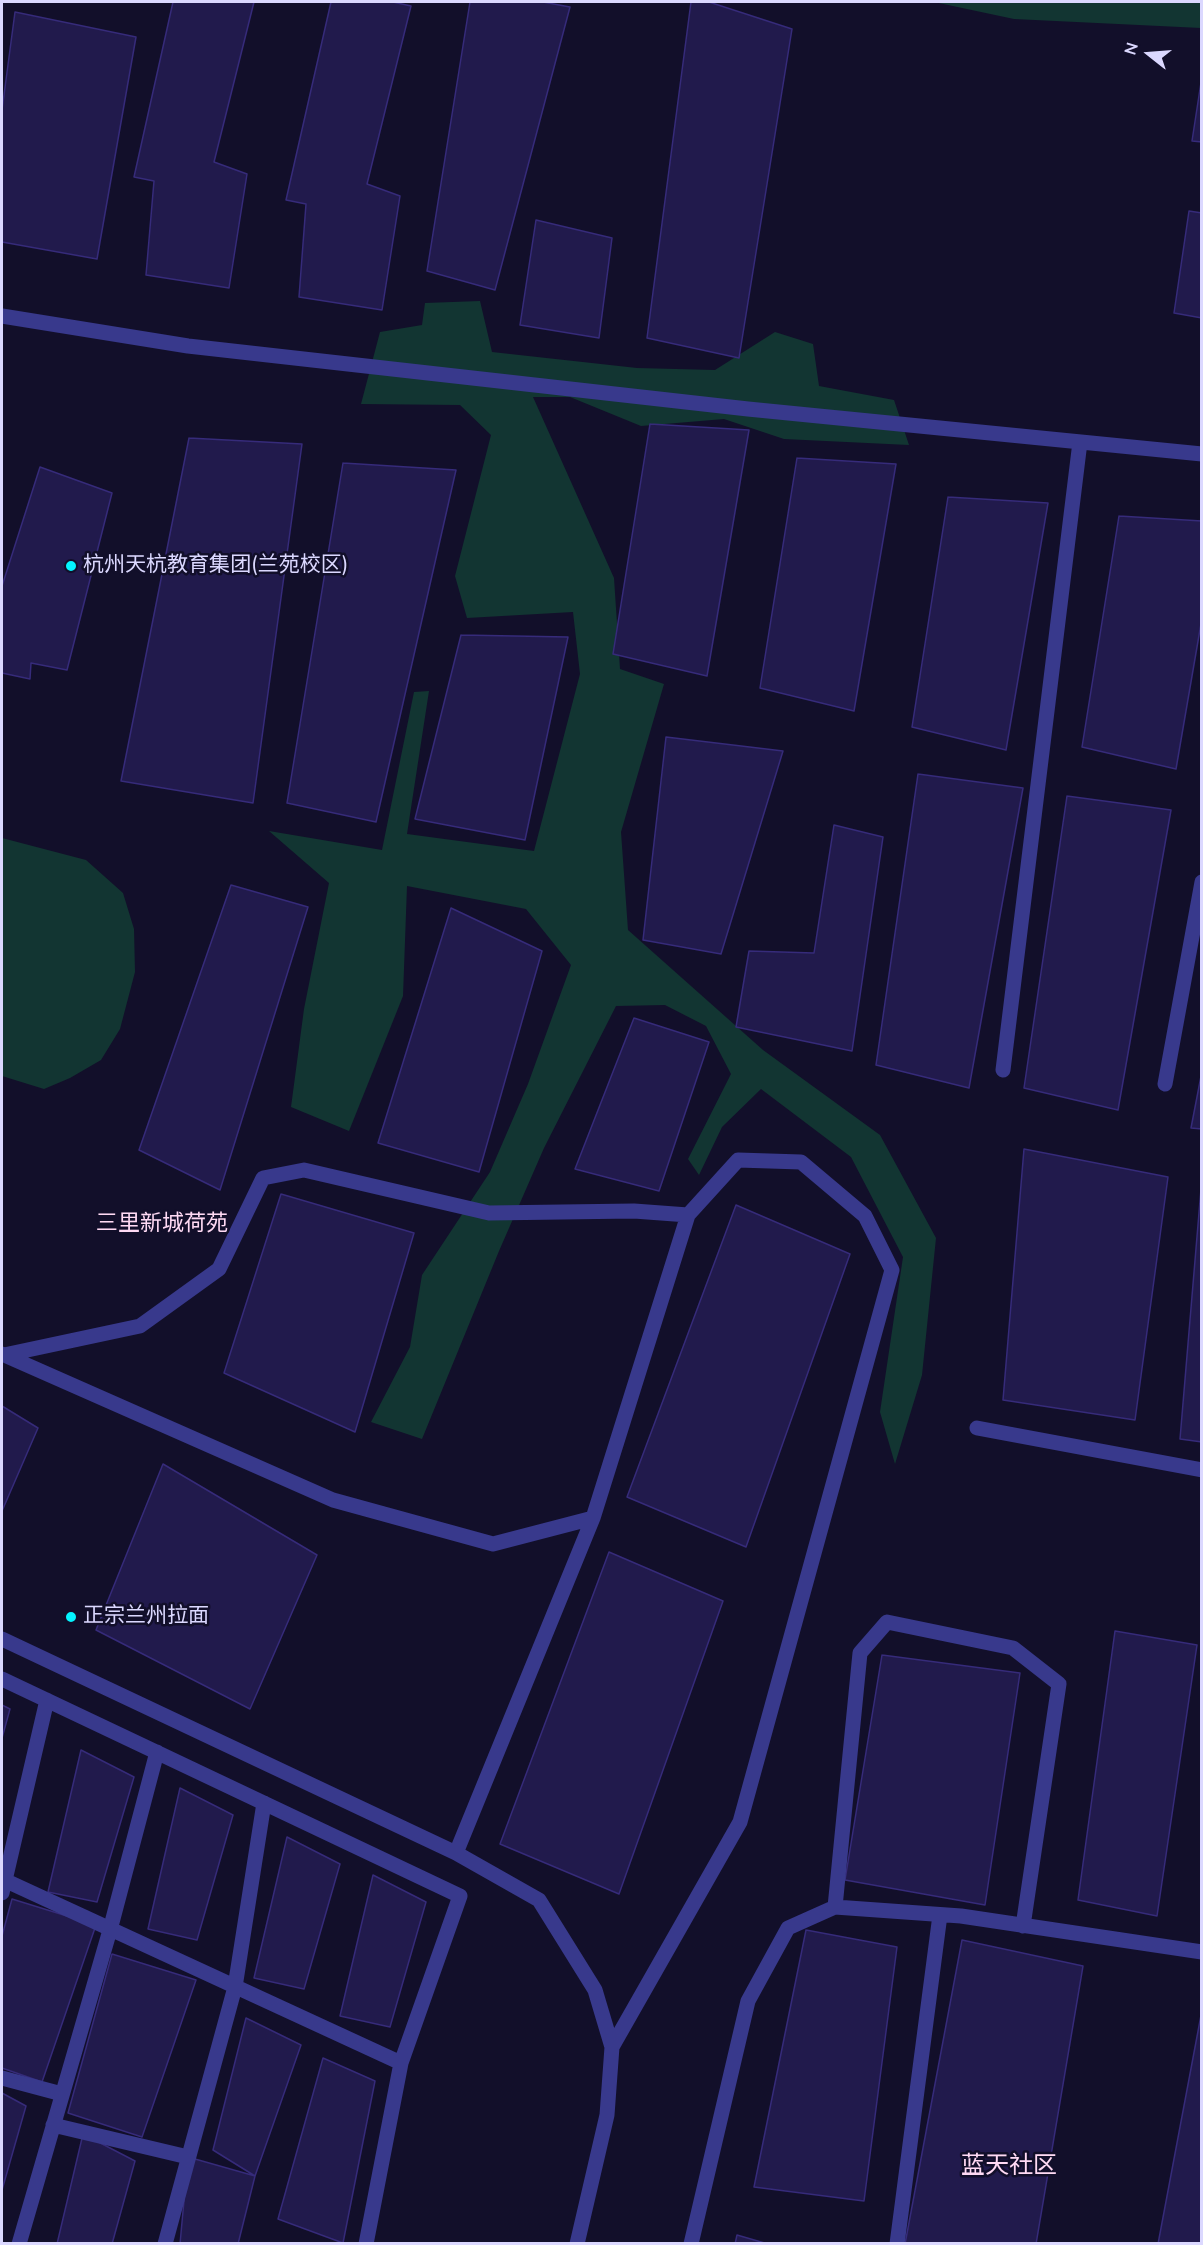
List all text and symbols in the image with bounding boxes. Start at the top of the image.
north arrow [1119,24,1179,84]
text: N [1120,40,1144,58]
place label: 杭州天杭教育集团(兰苑校区) [83,553,348,579]
marker: 杭州天杭教育集团(兰苑校区) [64,559,78,573]
district label: 三里新城荷苑 [96,1212,228,1238]
place label: 正宗兰州拉面 [83,1604,209,1630]
marker: 正宗兰州拉面 [64,1610,78,1624]
district label: 蓝天社区 [961,2153,1057,2181]

